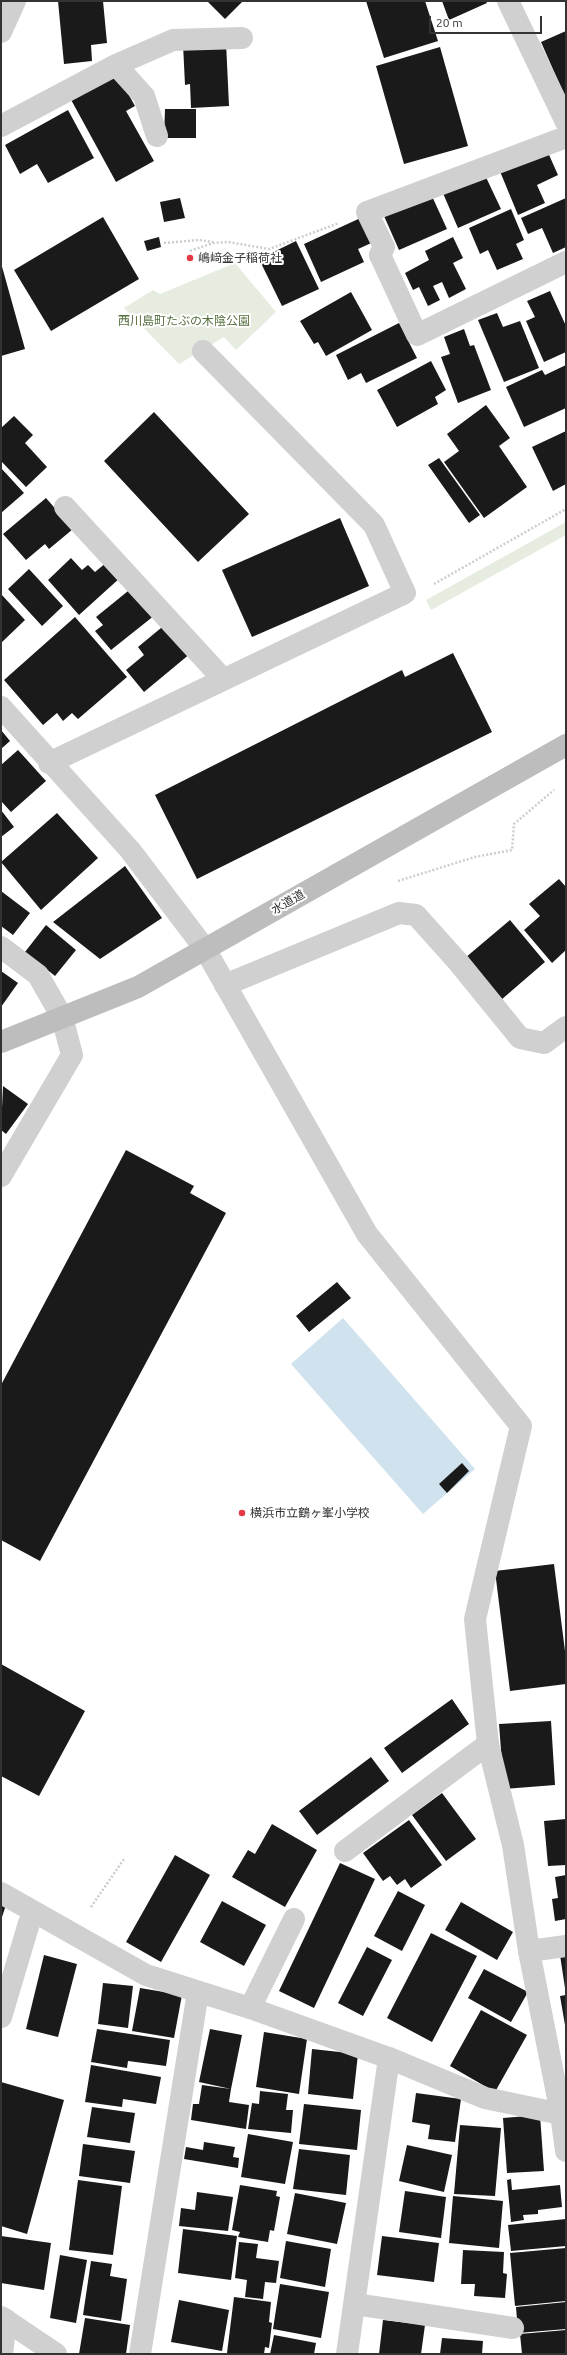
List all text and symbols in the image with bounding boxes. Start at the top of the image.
scale bar [431,8,544,34]
text: 20 m [436,16,463,29]
place label: 嶋﨑金子稲荷社 [198,251,282,265]
marker: 嶋﨑金子稲荷社 [185,253,195,263]
park label: 西川島町たぶの木陰公園 [118,314,250,328]
street label: 水道道 [269,887,307,917]
place label: 横浜市立鶴ヶ峯小学校 [250,1506,370,1520]
marker: 横浜市立鶴ヶ峯小学校 [237,1508,247,1518]

